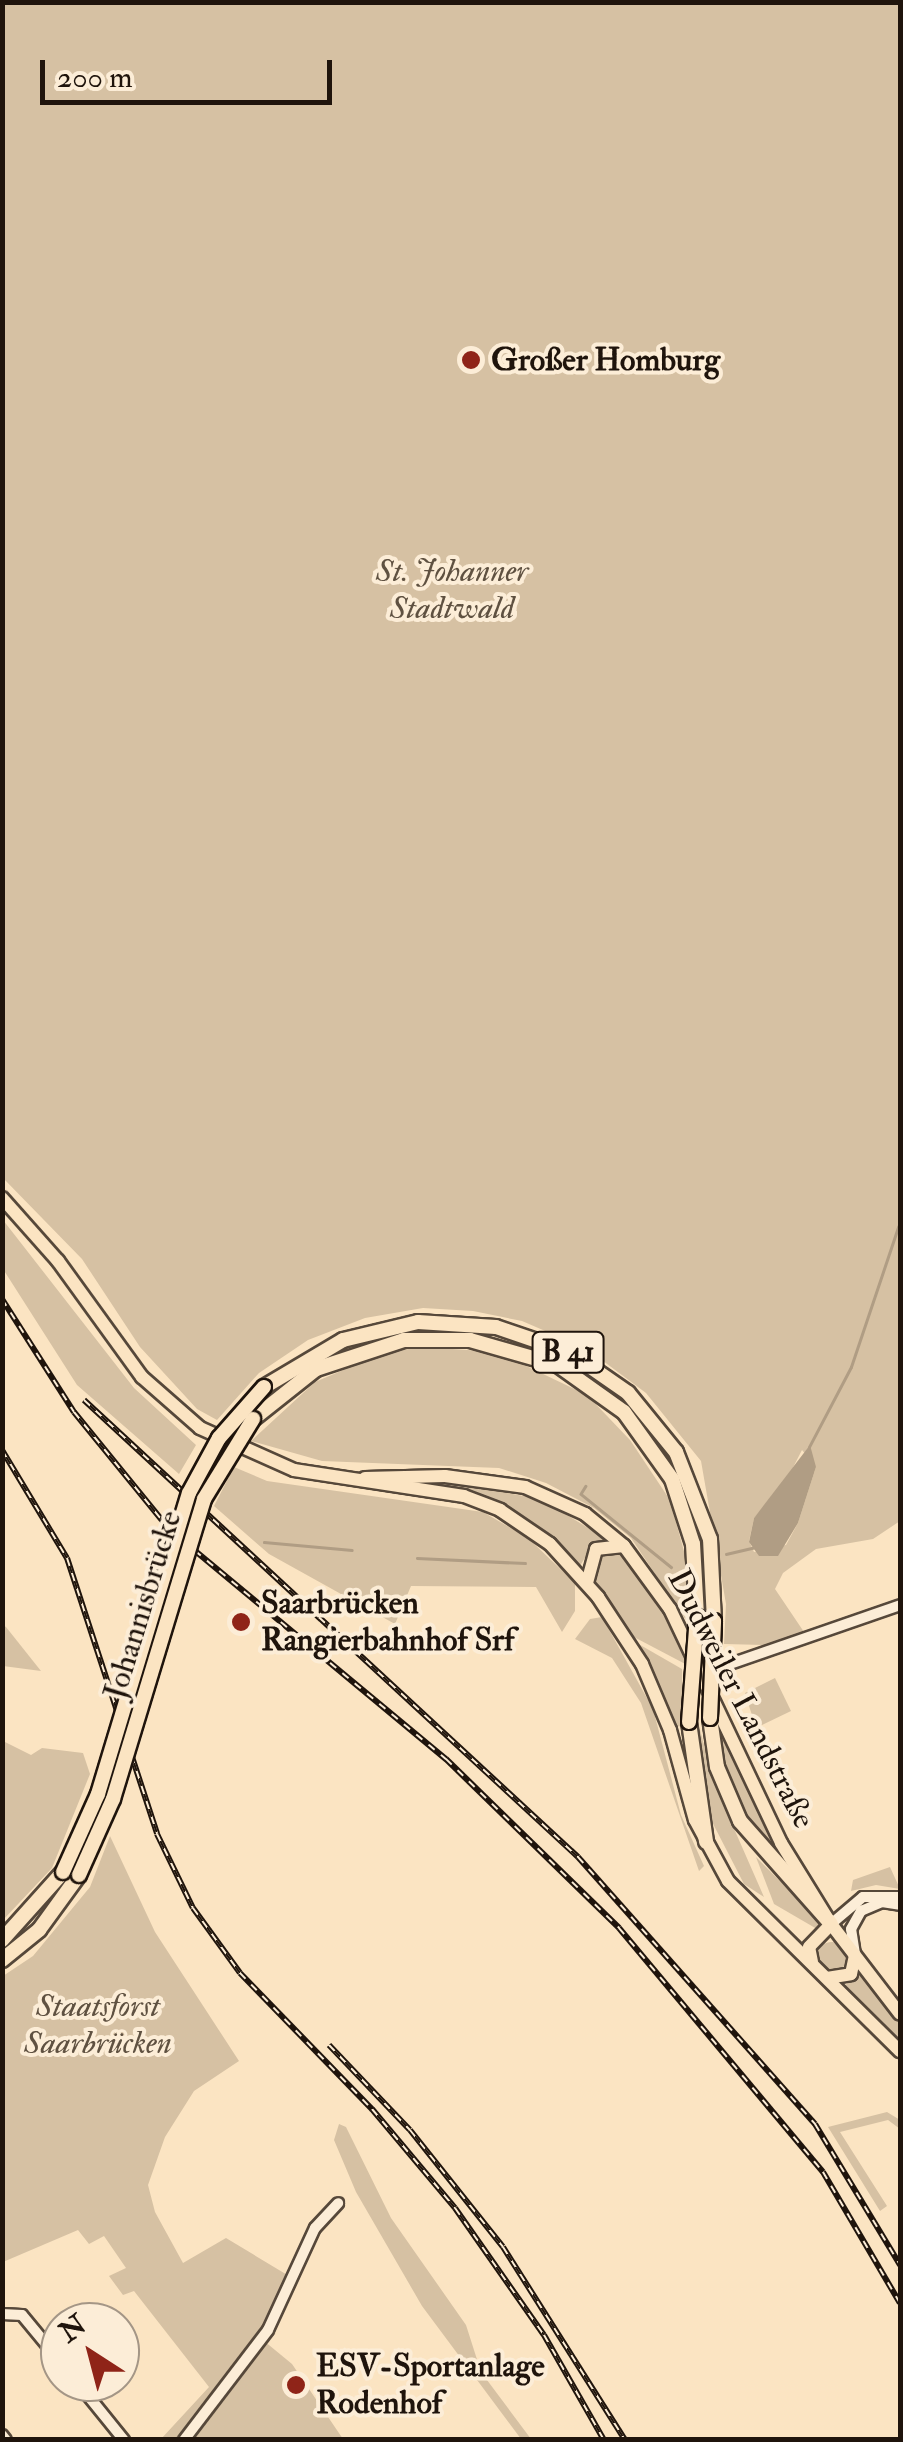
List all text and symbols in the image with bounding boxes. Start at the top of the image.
scale bar [45,40,338,102]
text: 200 m [57,59,133,96]
place label: Großer Homburg [491,341,720,379]
marker: Großer Homburg [460,349,482,371]
park label: St. Johanner Stadtwald [376,553,528,628]
road number: B 41 [530,1327,606,1377]
street label: Johannisbrücke [96,1506,190,1704]
street label: Dudweiler Landstraße [659,1563,823,1835]
place label: Saarbrücken Rangierbahnhof Srf [261,1585,514,1660]
marker: Saarbrücken Rangierbahnhof Srf [230,1611,252,1633]
park label: Staatsforst Saarbrücken [24,1988,172,2063]
north arrow [40,2302,140,2402]
text: N [53,2307,94,2350]
place label: ESV-Sportanlage Rodenhof [316,2348,545,2423]
marker: ESV-Sportanlage Rodenhof [285,2374,307,2396]

